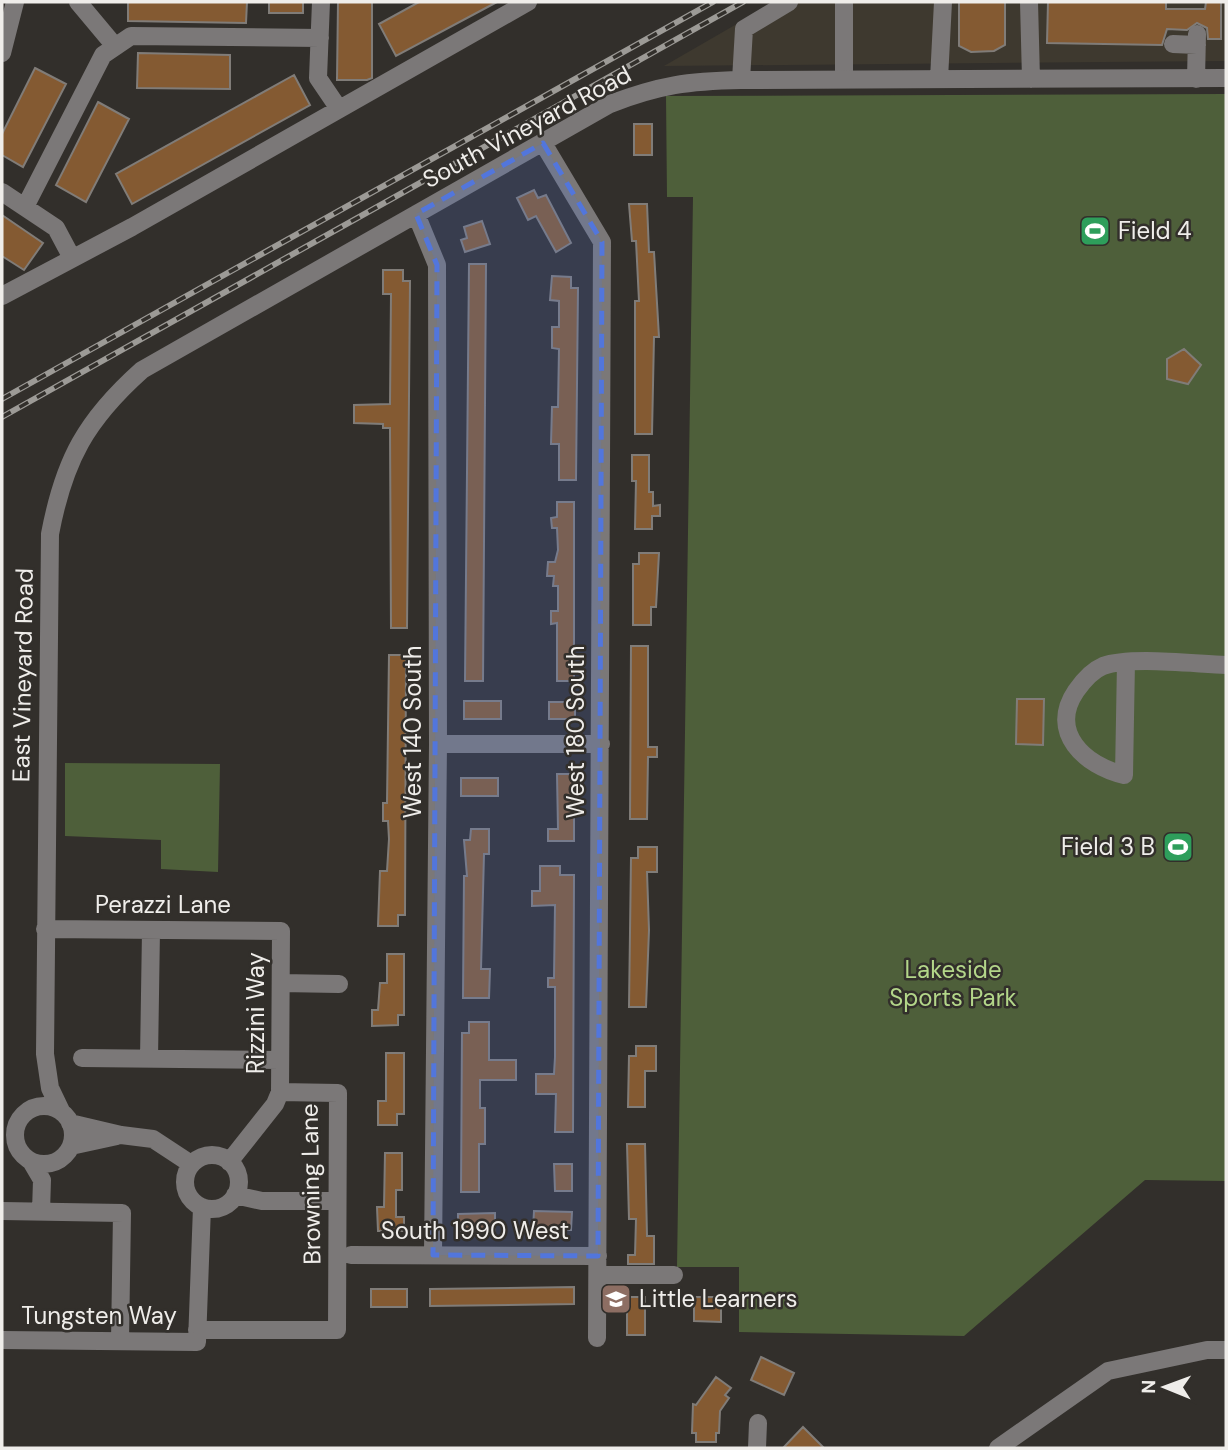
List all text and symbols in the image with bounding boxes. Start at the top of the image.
street label: South Vineyard Road [417,59,636,195]
sports icon: Field 4 [1078,214,1112,248]
place label: Field 4 [1118,215,1192,246]
street label: East Vineyard Road [5,568,40,782]
street label: West 140 South [397,646,428,818]
street label: West 180 South [560,646,591,818]
sports icon: Field 3 B [1161,830,1195,864]
place label: Field 3 B [1061,831,1155,862]
street label: Perazzi Lane [95,889,231,920]
street label: Rizzini Way [240,952,271,1074]
park label: Lakeside Sports Park [889,954,1017,1013]
street label: Browning Lane [294,1103,327,1265]
street label: South 1990 West [381,1215,569,1246]
school or university icon: Little Learners [599,1282,633,1316]
place label: Little Learners [639,1283,798,1314]
street label: Tungsten Way [21,1300,177,1331]
north arrow [1130,1352,1200,1422]
text: N [1136,1380,1161,1394]

